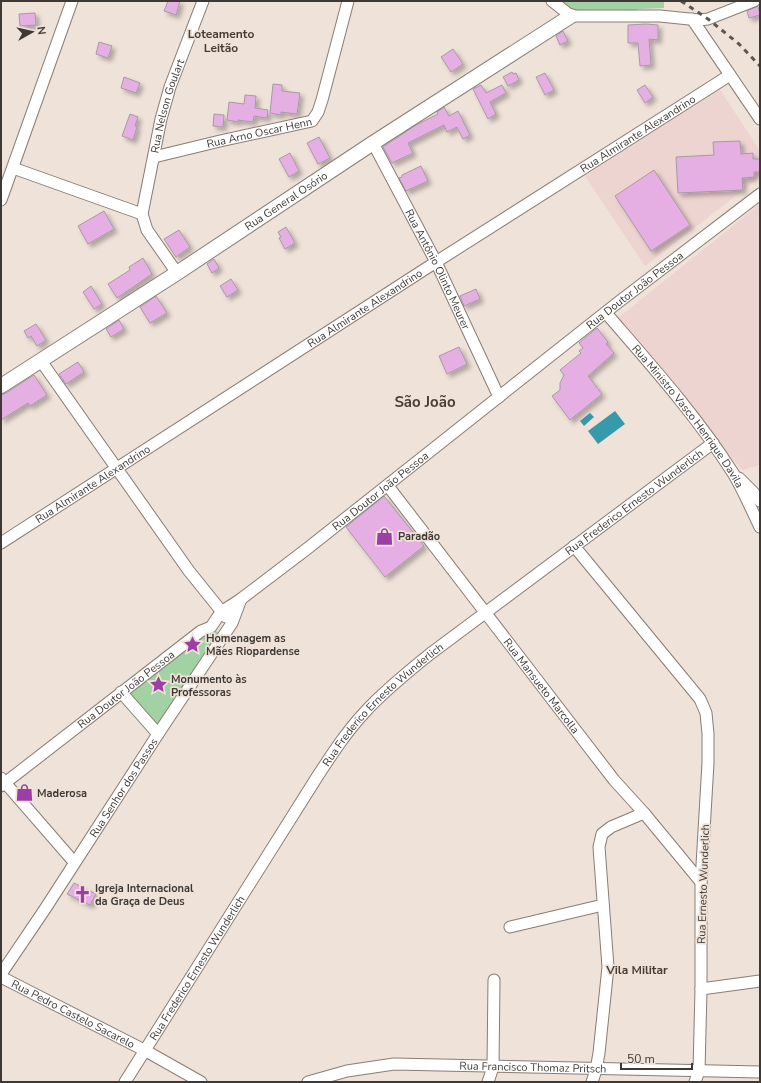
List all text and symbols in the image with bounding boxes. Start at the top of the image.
north arrow [12,12,52,52]
text: N [33,26,49,36]
district label: Loteamento Leitão [188,26,254,56]
street label: Rua Nelson Goulart [147,57,188,154]
street label: Rua Almirante Alexandrino [577,92,699,176]
street label: Rua Arno Oscar Henn [205,114,313,152]
street label: Rua General Osório [242,168,331,234]
street label: Rua Antônio Olinto Meurer [401,207,474,332]
street label: Rua Doutor João Pessoa [583,248,687,333]
street label: Rua Almirante Alexandrino [305,266,425,351]
street label: Rua Ministro Vasco Henrique Davila [629,341,747,491]
district label: São João [394,392,456,412]
street label: Rua Almirante Alexandrino [32,442,153,527]
street label: Rua Frederico Ernesto Wunderlich [562,446,706,559]
street label: Rua Doutor João Pessoa [329,448,432,534]
shop icon: Paradão [375,526,395,546]
place label: Paradão [398,529,440,544]
place label: Homenagem as Mães Riopardense [206,631,300,659]
place icon: Homenagem as Mães Riopardense [183,634,203,654]
street label: Rua Mansueto Marcolla [500,635,583,737]
street label: Rua Frederico Ernesto Wunderlich [319,640,447,769]
street label: Rua Doutor João Pessoa [75,647,178,732]
place label: Monumento às Professoras [171,672,247,700]
place icon: Monumento às Professoras [148,675,168,695]
street label: Rua Senhor dos Passos [86,735,161,840]
shop icon: Maderosa [14,783,34,803]
place label: Maderosa [37,786,87,801]
street label: Rua Ernesto Wunderlich [694,824,713,944]
place label: Igreja Internacional da Graça de Deus [95,881,194,909]
church icon: Igreja Internacional da Graça de Deus [72,884,92,904]
street label: Rua Frederico Ernesto Wunderlich [146,893,249,1043]
district label: Vila Militar [605,962,668,978]
street label: Rua Pedro Castelo Sacarelo [9,977,137,1052]
scale bar [621,1045,692,1071]
text: 50 m [627,1051,655,1067]
street label: Rua Francisco Thomaz Pritsch [459,1058,607,1077]

